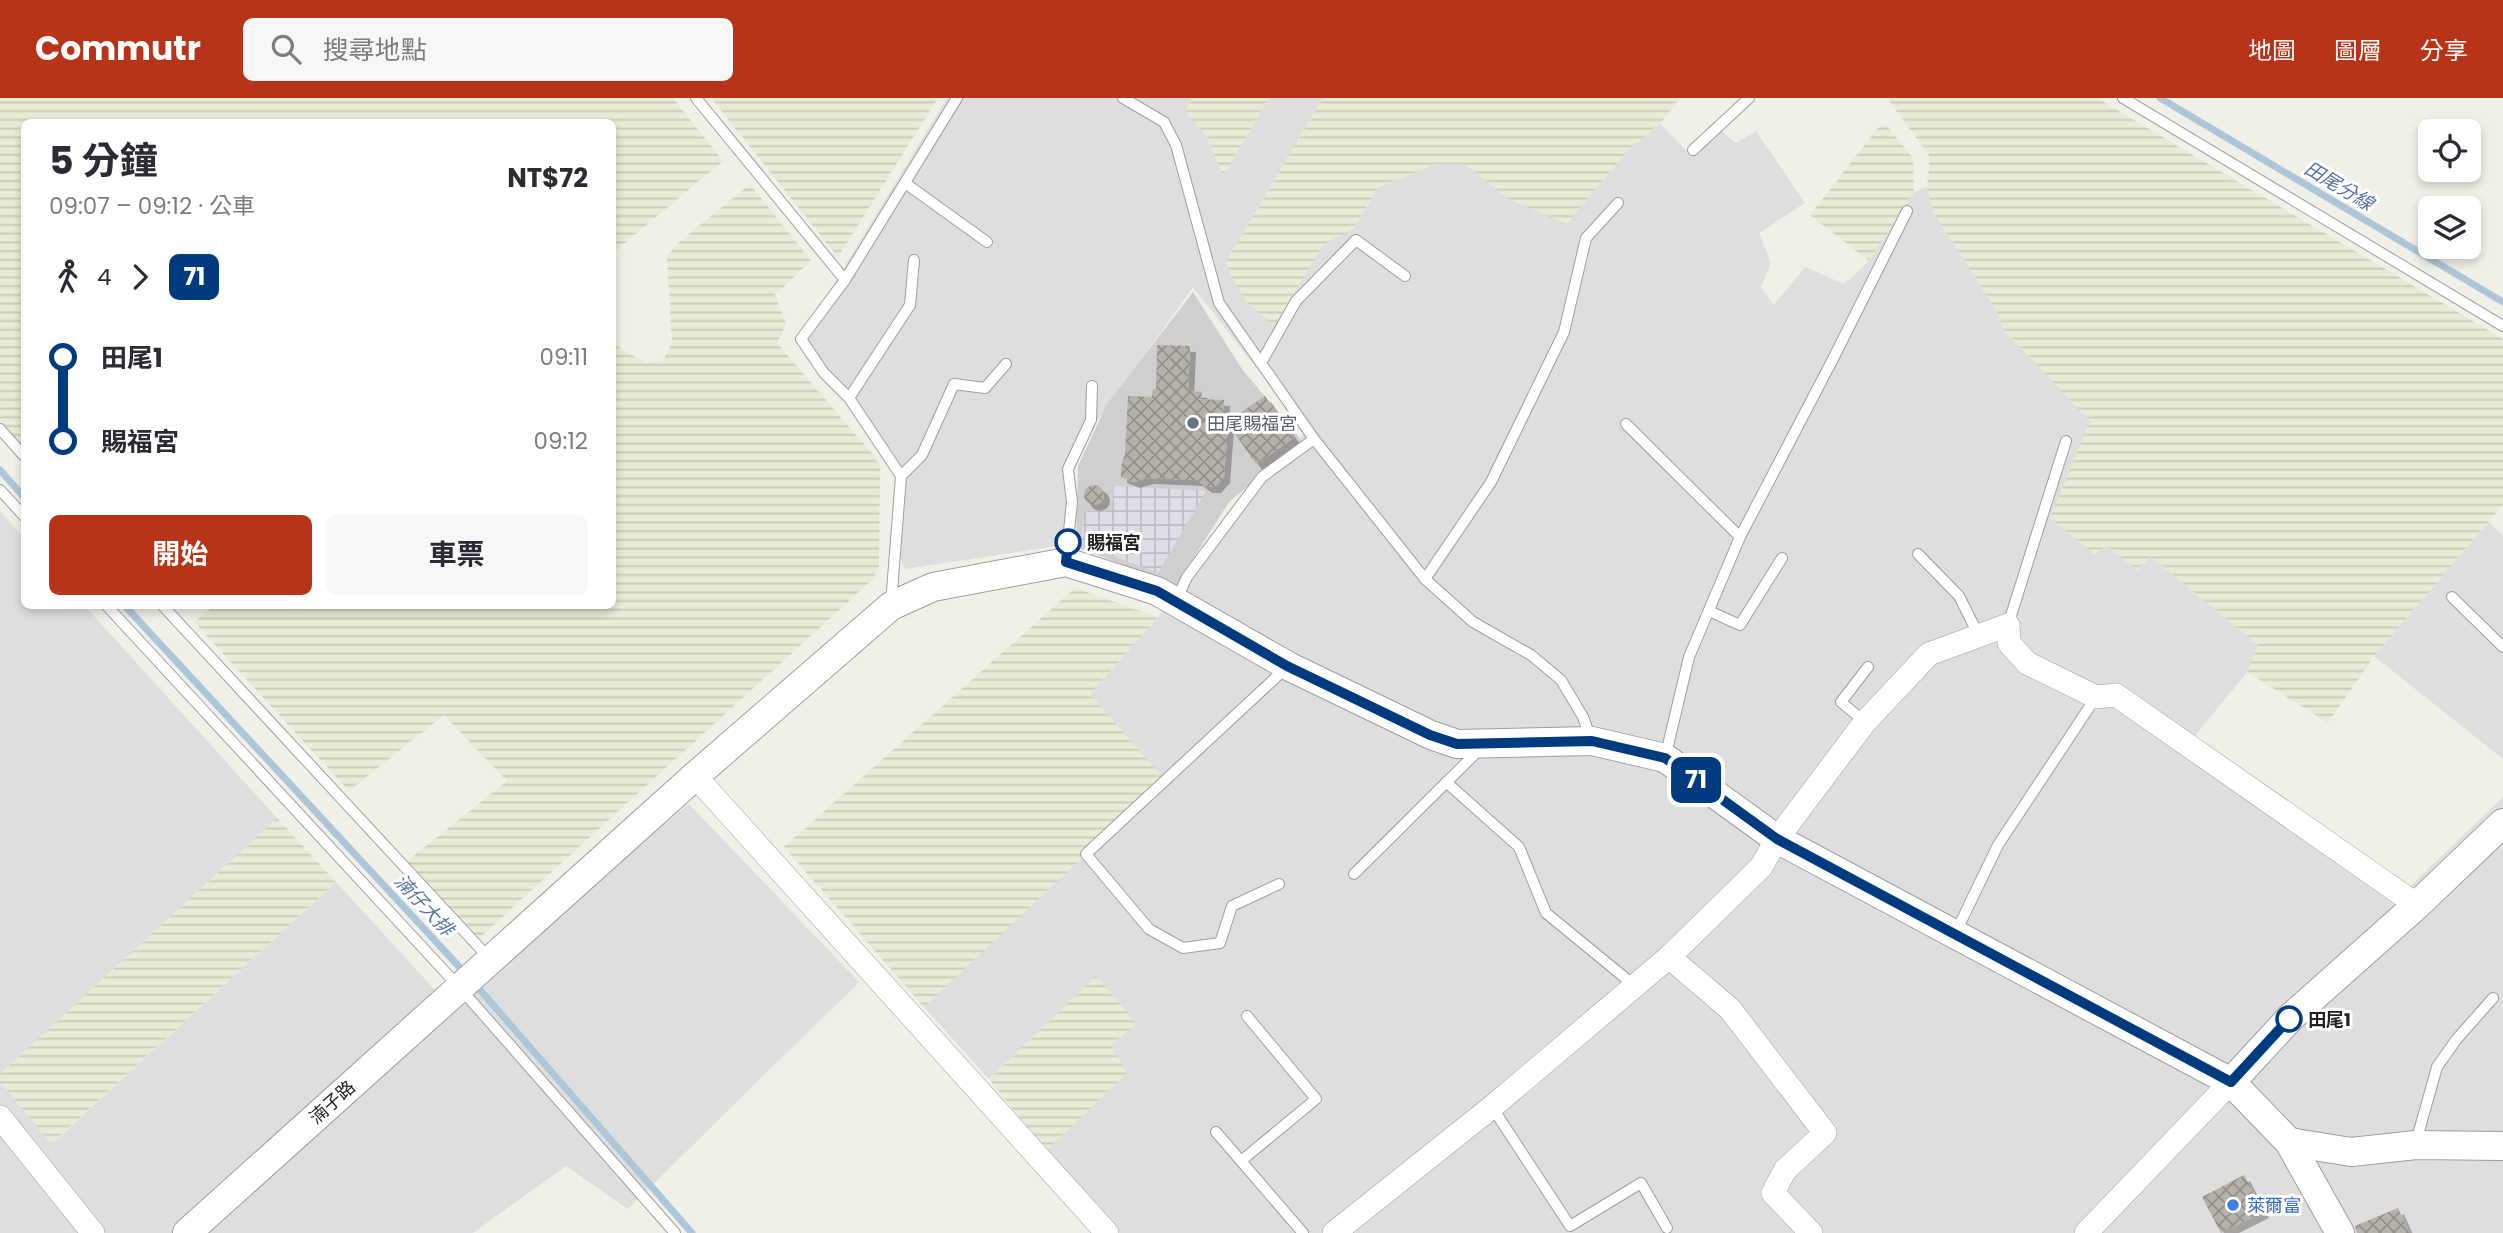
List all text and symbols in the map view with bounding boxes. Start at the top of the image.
search box [243,18,733,81]
text: Commutr [35,25,201,72]
icon: search [267,30,305,68]
text: 搜尋地點 [323,32,427,68]
text: 地圖 [2248,34,2296,67]
text: 圖層 [2334,34,2382,67]
text: 分享 [2420,34,2468,67]
map controls [2418,119,2481,259]
button: locate [2418,119,2481,182]
text: 5 分鐘 [49,134,158,187]
water label: 田尾分線 [2299,155,2380,218]
text: NT$72 [507,160,588,196]
text: 09:07 – 09:12 · 公車 [49,190,255,222]
button: layers [2418,196,2481,259]
icon: walk [49,258,87,296]
icon: forward [121,258,159,296]
text: 71 [183,260,205,293]
text: 4 [97,261,111,293]
text: 田尾1 [101,340,163,376]
text: 09:11 [539,341,588,373]
place label: 田尾賜福宮 [1207,411,1297,436]
marker: 田尾賜福宮 [1185,415,1201,431]
text: 賜福宮 [101,424,179,460]
text: 09:12 [534,425,588,457]
button: 開始 [49,515,312,595]
button: 車票 [326,515,588,595]
marker: 賜福宮 [1055,529,1081,555]
place label: 賜福宮 [1087,530,1141,555]
line badge: 71 [1664,757,1728,803]
text: 71 [1685,763,1707,796]
water label: 湳仔大排 [388,868,462,944]
marker: 田尾1 [2276,1006,2302,1032]
place label: 田尾1 [2308,1007,2351,1032]
street label: 湳子路 [304,1075,360,1129]
place label: 萊爾富 [2247,1193,2301,1218]
marker: 萊爾富 [2225,1197,2241,1213]

